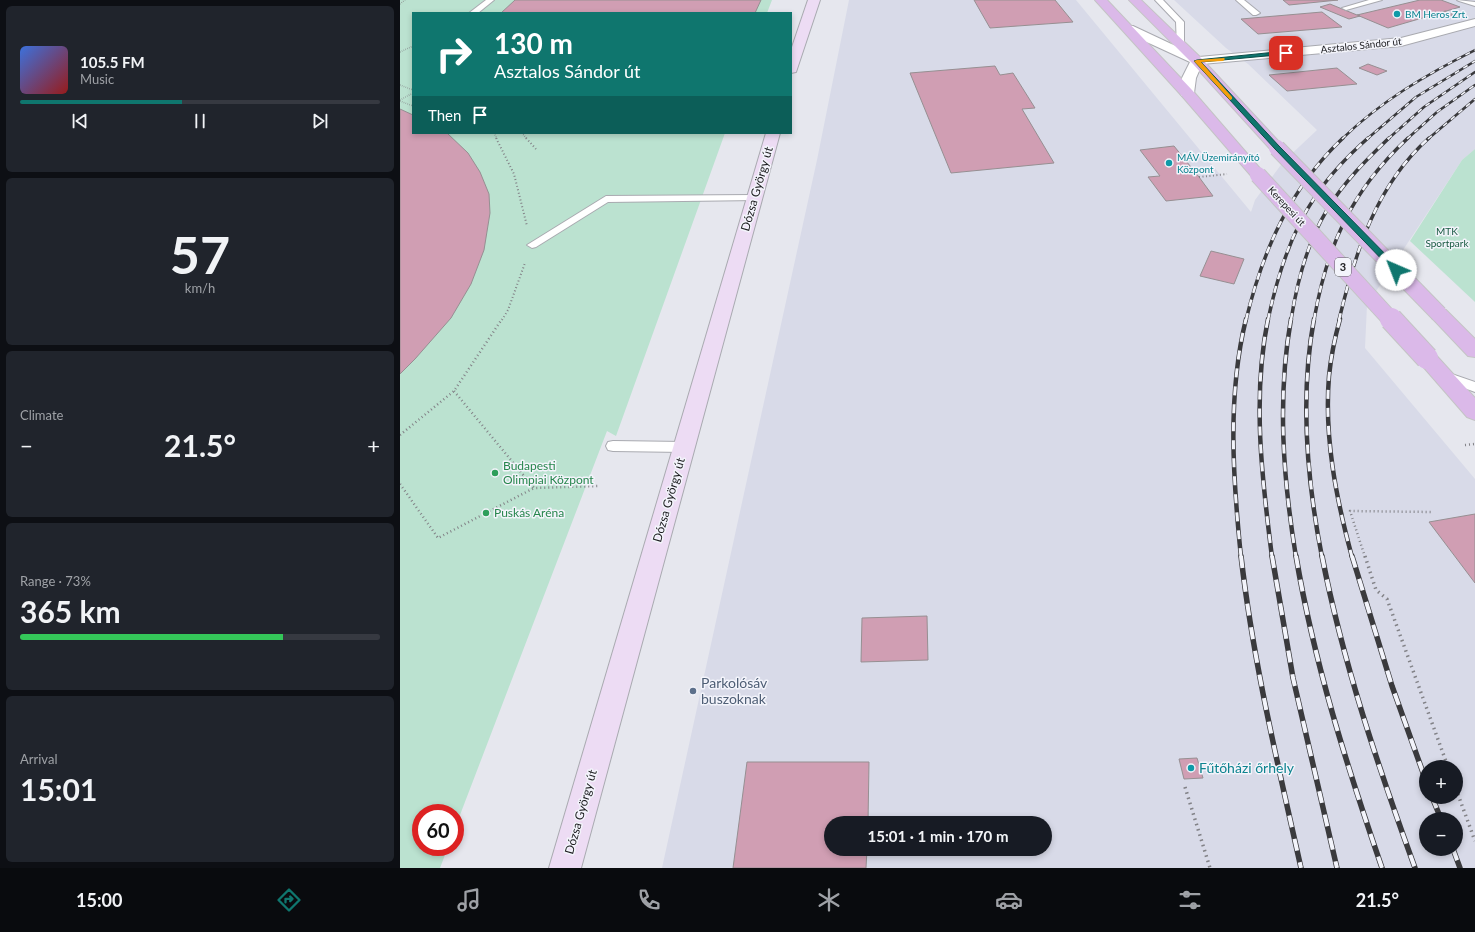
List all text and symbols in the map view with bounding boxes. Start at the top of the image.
place label: BM Heros Zrt. [1405,8,1468,20]
marker: BM Heros Zrt. [1392,9,1402,19]
text: 130 m [494,26,573,60]
icon: right [428,28,480,80]
street label: Asztalos Sándor út [1320,35,1403,55]
pin [1269,36,1303,70]
icon: arrive [1275,42,1297,64]
text: 105.5 FM [80,53,145,71]
text: Asztalos Sándor út [494,60,641,82]
text: Music [80,71,114,87]
icon: arrive [469,104,491,126]
text: Then [428,106,461,124]
icon: previous [69,110,91,132]
icon: pause [189,110,211,132]
icon: next [309,110,331,132]
street label: Dózsa György út [737,144,776,233]
place label: MÁV Üzemirányító Központ [1177,151,1260,175]
marker: MÁV Üzemirányító Központ [1164,158,1174,168]
street label: Kerepesi út [1266,184,1309,229]
text: 57 [170,223,230,285]
park label: MTK Sportpark [1425,225,1469,249]
position arrow [1375,249,1417,291]
road number: 3 [1335,258,1351,276]
text: km/h [185,280,215,296]
text: Climate [20,407,63,423]
text: 21.5° [164,427,236,463]
text: − [20,432,33,459]
text: + [367,432,380,459]
street label: Dózsa György út [649,455,688,544]
place label: Budapesti Olimpiai Központ [503,458,594,487]
marker: Budapesti Olimpiai Központ [490,468,500,478]
place label: Puskás Aréna [494,505,564,520]
marker: Puskás Aréna [481,508,491,518]
text: Range · 73% [20,573,91,589]
text: 365 km [20,593,121,629]
place label: Parkolósáv buszoknak [701,674,768,707]
marker: Parkolósáv buszoknak [688,686,698,696]
text: Arrival [20,751,57,767]
place label: Fűtőházi őrhely [1199,759,1295,776]
map controls [1419,760,1463,856]
button: + [1419,760,1463,804]
marker: Fűtőházi őrhely [1186,763,1196,773]
street label: Dózsa György út [561,767,600,856]
text: 15:01 [20,771,97,807]
speed limit sign: 60 [412,804,464,856]
button: − [1419,812,1463,856]
text: 15:01 · 1 min · 170 m [868,827,1008,845]
icon: directions [275,886,303,914]
icon: music [455,886,483,914]
icon: phone [635,886,663,914]
icon: climate [815,886,843,914]
icon: car [995,886,1023,914]
icon: filters [1176,886,1204,914]
text: 15:00 [76,889,123,911]
text: 21.5° [1356,889,1399,911]

